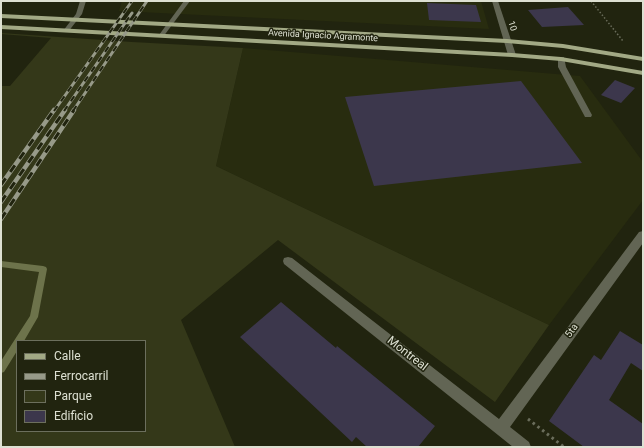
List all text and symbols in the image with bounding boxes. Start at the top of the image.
street label: 10 [505,20,519,32]
street label: Avenida Ignacio Agramonte [268,28,378,44]
street label: 5ta [563,322,581,340]
street label: Montreal [384,334,430,374]
legend [16,340,146,432]
text: Calle [54,349,81,363]
text: Ferrocarril [54,369,109,383]
text: Parque [54,389,92,403]
text: Edificio [54,409,93,423]

